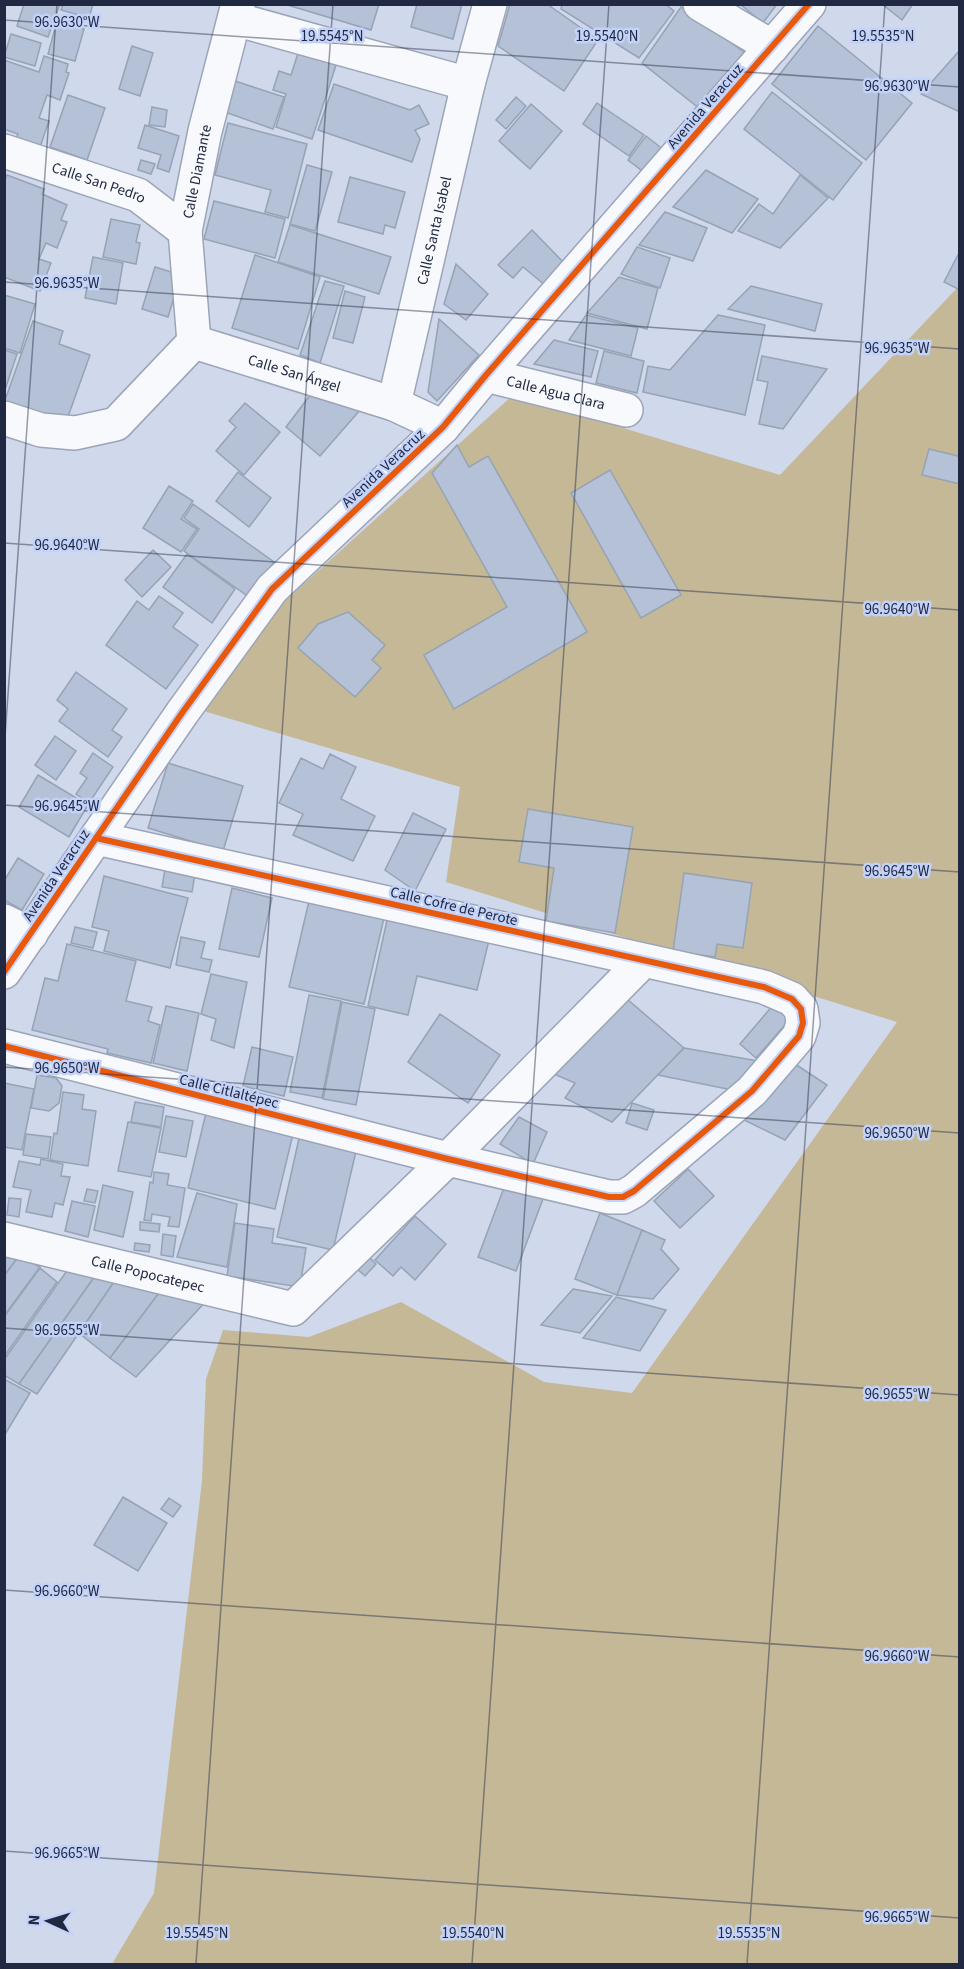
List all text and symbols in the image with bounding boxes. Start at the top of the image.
text: 96.9630°W [34,12,100,33]
text: 19.5545°N [300,26,364,47]
text: 19.5540°N [575,26,639,47]
text: 19.5535°N [851,26,915,47]
street label: Avenida Veracruz [662,59,748,154]
text: 96.9630°W [864,76,930,97]
street label: Calle Diamante [178,122,217,220]
street label: Calle San Pedro [49,157,150,209]
street label: Calle Santa Isabel [412,174,457,287]
text: 96.9635°W [34,273,100,294]
text: 96.9635°W [864,338,930,359]
street label: Calle San Ángel [245,349,343,398]
street label: Calle Agua Clara [504,370,607,415]
street label: Avenida Veracruz [337,424,430,513]
text: 96.9640°W [34,535,100,556]
text: 96.9640°W [864,599,930,620]
text: 96.9645°W [34,796,100,817]
street label: Avenida Veracruz [18,825,95,926]
text: 96.9645°W [864,861,930,882]
street label: Calle Cofre de Perote [388,882,520,931]
text: 96.9650°W [34,1058,100,1079]
street label: Calle Citlaltépec [177,1069,281,1114]
text: 96.9650°W [864,1123,930,1144]
street label: Calle Popocatepec [89,1250,207,1298]
text: 96.9655°W [34,1320,100,1341]
text: 96.9655°W [864,1384,930,1405]
text: 96.9660°W [34,1581,100,1602]
text: 96.9660°W [864,1646,930,1667]
text: 96.9665°W [34,1843,100,1864]
north arrow [18,1891,78,1951]
text: 96.9665°W [864,1907,930,1928]
text: N [23,1914,45,1926]
text: 19.5545°N [165,1923,229,1944]
text: 19.5540°N [441,1923,505,1944]
text: 19.5535°N [717,1923,781,1944]

